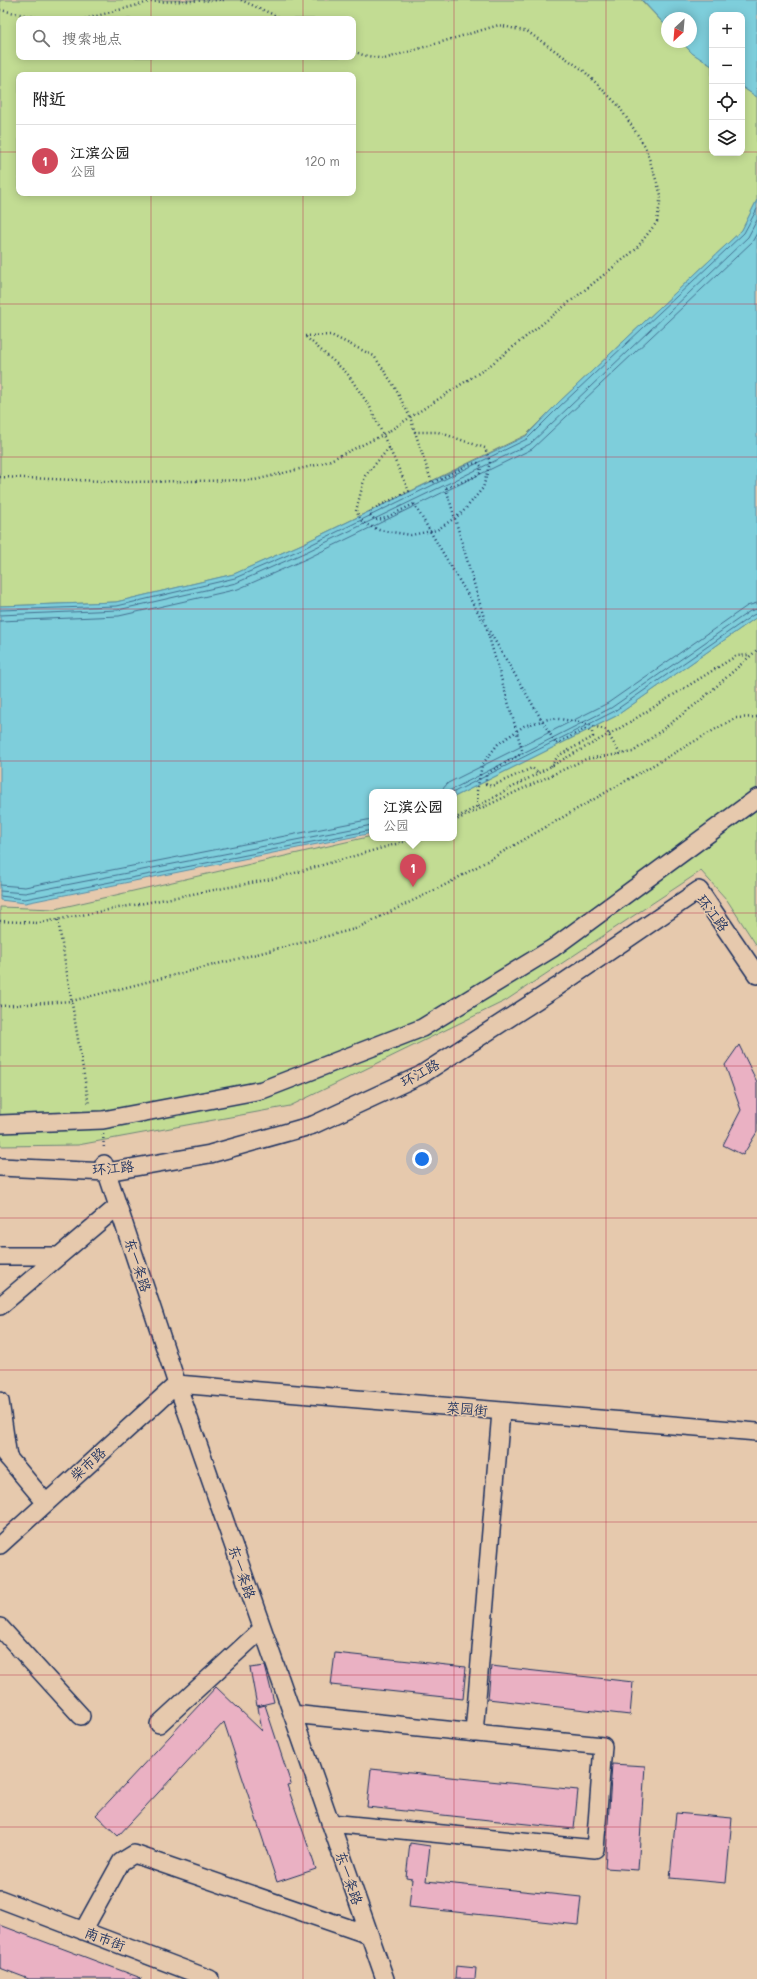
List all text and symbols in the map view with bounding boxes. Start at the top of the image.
north arrow [661,12,697,48]
map controls [709,12,745,156]
button: + [709,12,745,48]
search box [16,16,356,60]
icon: search [30,27,52,49]
text: 搜索地点 [62,28,122,48]
button: − [709,48,745,84]
button: locate [709,84,745,120]
text: 附近 [32,87,66,109]
button: layers [709,120,745,156]
text: 江滨公园 [70,142,130,162]
text: 1 [42,152,48,169]
text: 120 m [304,152,340,169]
text: 公园 [70,162,96,179]
popup [369,789,457,841]
text: 江滨公园 [383,796,443,816]
text: 公园 [383,816,409,833]
pin: 1 [400,854,426,887]
street label: 环江路 [693,890,734,935]
street label: 环江路 [397,1054,443,1091]
your location [412,1149,432,1169]
street label: 环江路 [91,1156,135,1179]
street label: 东一条路 [121,1235,156,1294]
street label: 菜园街 [445,1397,489,1420]
street label: 柴市路 [66,1443,110,1485]
street label: 东一条路 [224,1542,261,1601]
street label: 东一条路 [331,1848,368,1907]
street label: 南市街 [82,1922,128,1955]

